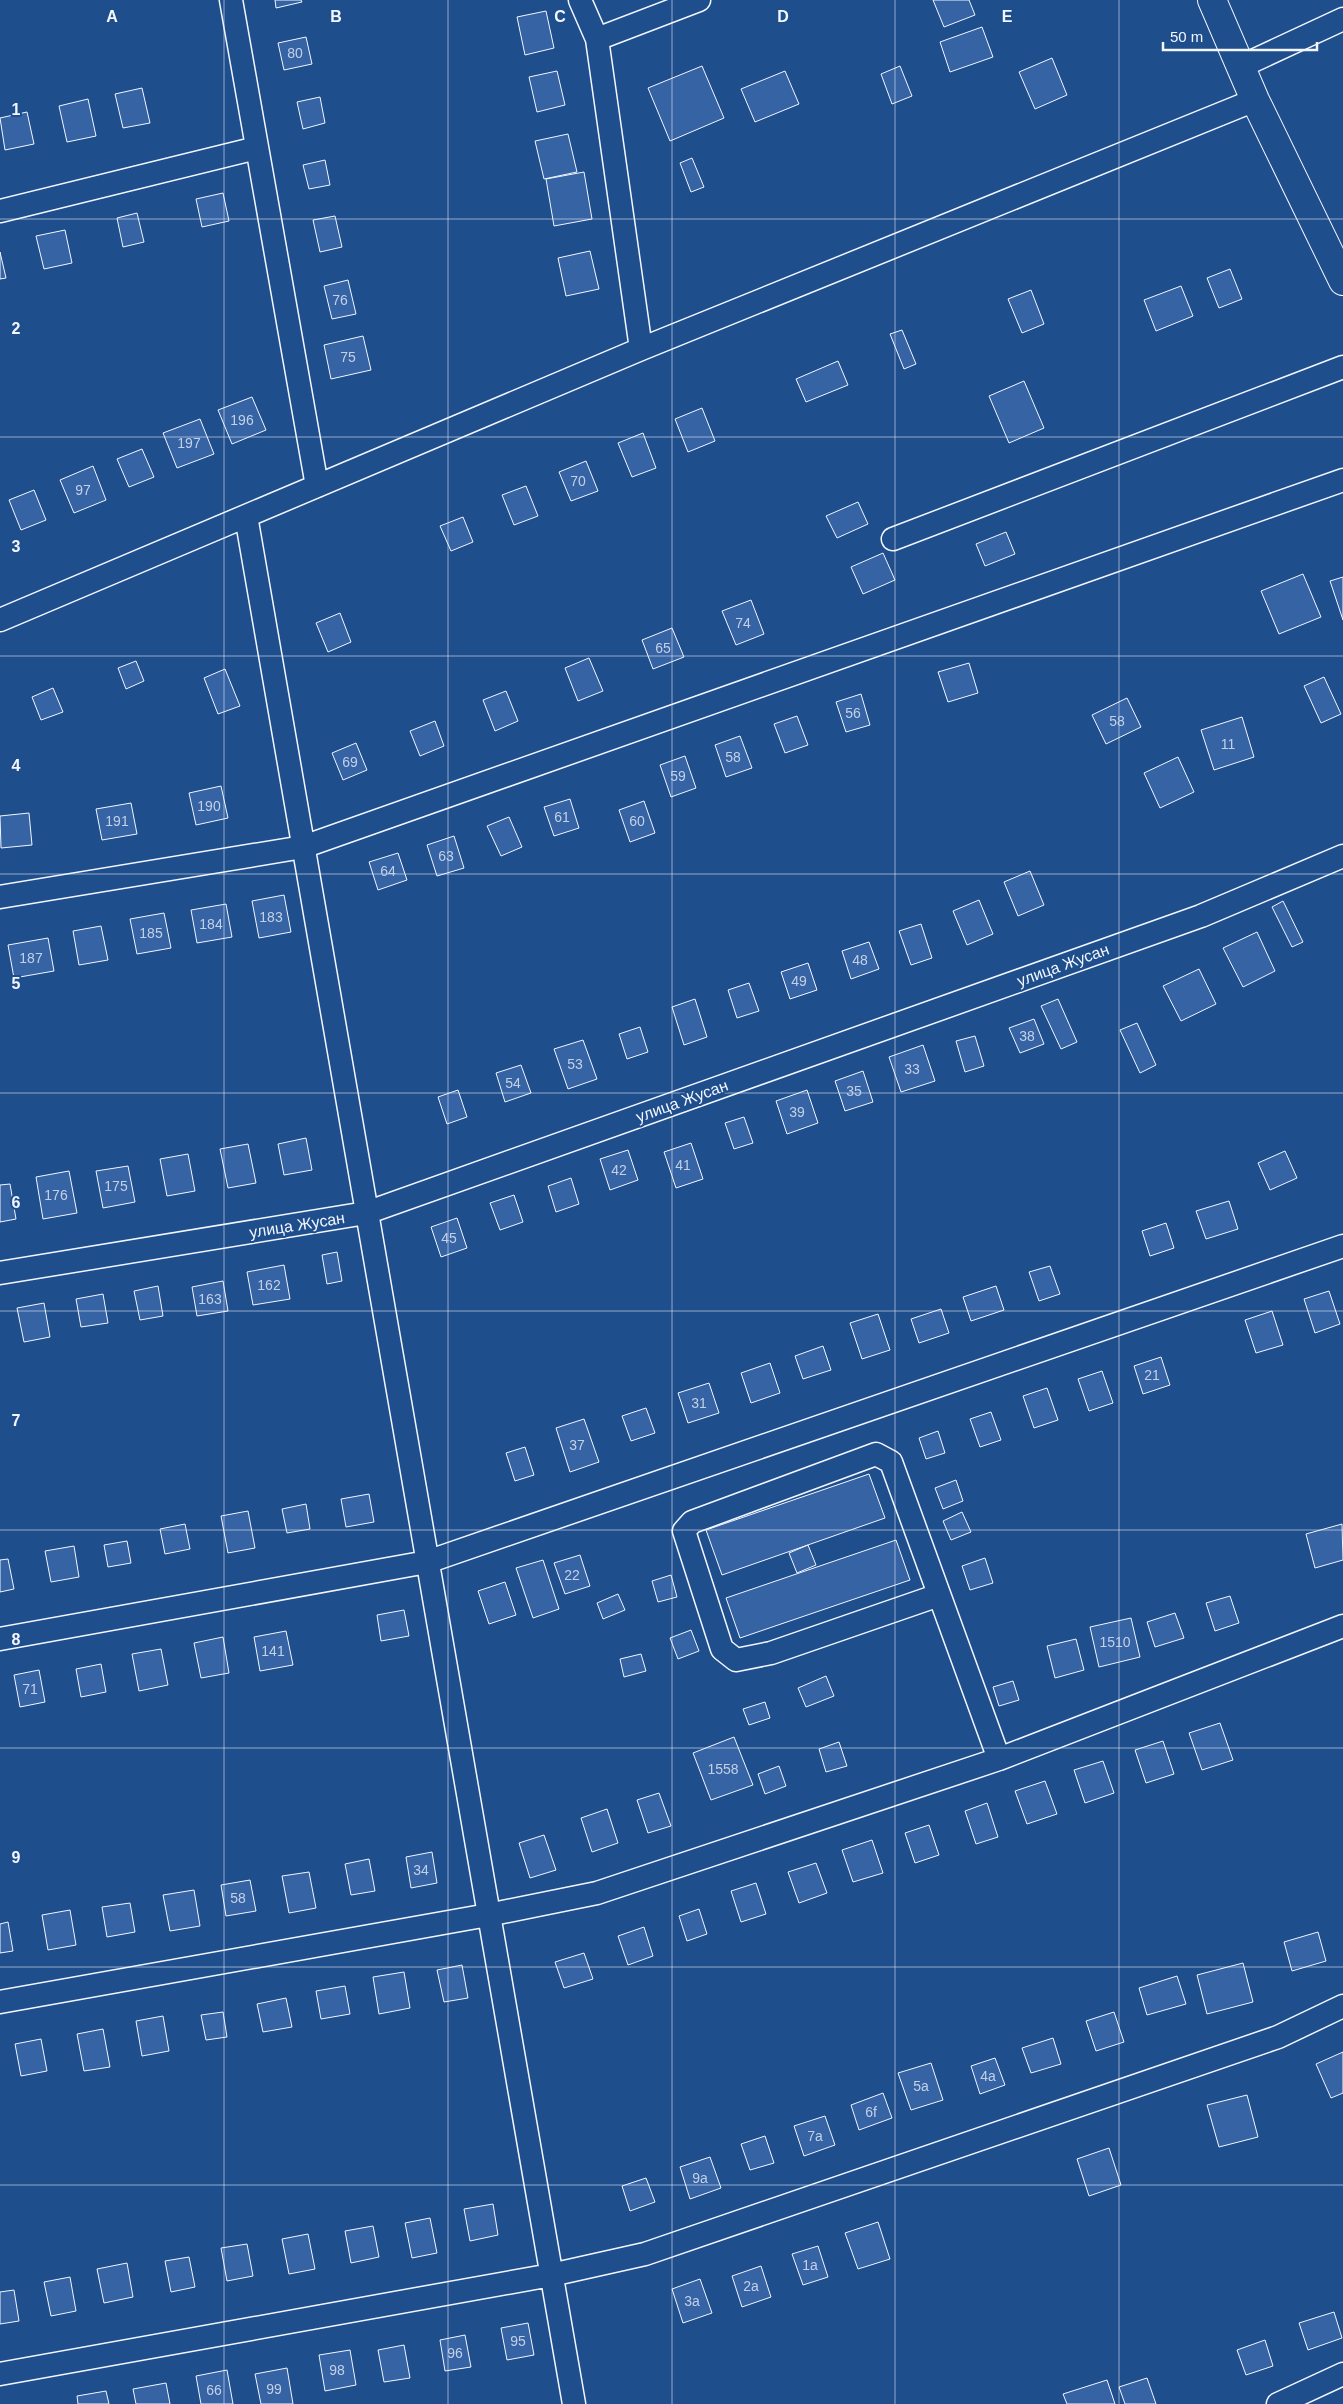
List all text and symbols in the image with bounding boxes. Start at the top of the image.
text: A [106,8,118,25]
text: B [330,8,342,25]
text: C [554,8,566,25]
text: D [777,8,789,25]
text: E [1002,8,1013,25]
scale bar [1163,20,1317,52]
text: 50 m [1170,28,1203,45]
house number: 80 [287,45,303,61]
text: 1 [12,101,21,118]
house number: 76 [332,292,348,308]
text: 2 [12,320,21,337]
house number: 75 [340,349,356,365]
house number: 196 [230,412,254,428]
house number: 197 [177,435,201,451]
house number: 70 [570,473,586,489]
house number: 97 [75,482,91,498]
text: 3 [12,538,21,555]
house number: 74 [735,615,751,631]
house number: 65 [655,640,671,656]
house number: 56 [845,705,861,721]
house number: 58 [1109,713,1125,729]
house number: 11 [1221,736,1235,752]
house number: 58 [725,749,741,765]
house number: 69 [342,754,358,770]
text: 4 [12,757,21,774]
house number: 59 [670,768,686,784]
house number: 190 [197,798,221,814]
house number: 61 [554,809,570,825]
house number: 191 [105,813,129,829]
house number: 60 [629,813,645,829]
house number: 63 [438,848,454,864]
house number: 64 [380,863,396,879]
house number: 183 [259,909,283,925]
house number: 184 [199,916,223,932]
house number: 185 [139,925,163,941]
street label: улица Жусан [1015,940,1111,990]
house number: 187 [19,950,43,966]
house number: 48 [852,952,868,968]
house number: 49 [791,973,807,989]
text: 5 [12,975,21,992]
house number: 38 [1019,1028,1035,1044]
house number: 53 [567,1056,583,1072]
house number: 33 [904,1061,920,1077]
house number: 54 [505,1075,521,1091]
street label: улица Жусан [634,1076,730,1126]
house number: 35 [846,1083,862,1099]
house number: 39 [789,1104,805,1120]
house number: 41 [675,1157,691,1173]
house number: 42 [611,1162,627,1178]
house number: 175 [104,1178,128,1194]
house number: 176 [44,1187,68,1203]
text: 6 [12,1194,21,1211]
street label: улица Жусан [248,1209,346,1241]
house number: 45 [441,1230,457,1246]
house number: 162 [257,1277,281,1293]
house number: 163 [198,1291,222,1307]
house number: 21 [1144,1367,1160,1383]
house number: 31 [691,1395,707,1411]
text: 7 [12,1412,21,1429]
house number: 37 [569,1437,585,1453]
house number: 22 [564,1567,580,1583]
text: 8 [12,1631,21,1648]
house number: 1510 [1099,1634,1131,1650]
house number: 141 [261,1643,285,1659]
house number: 71 [22,1681,38,1697]
house number: 1558 [707,1761,739,1777]
text: 9 [12,1849,21,1866]
house number: 34 [413,1862,429,1878]
house number: 58 [230,1890,246,1906]
house number: 4а [980,2068,996,2084]
house number: 5а [913,2078,929,2094]
house number: 6f [865,2104,877,2120]
house number: 7а [807,2128,823,2144]
house number: 9а [692,2170,708,2186]
house number: 1а [802,2257,818,2273]
house number: 2а [743,2278,759,2294]
house number: 3а [684,2293,700,2309]
house number: 95 [510,2333,526,2349]
house number: 96 [447,2345,463,2361]
house number: 98 [329,2362,345,2378]
house number: 99 [266,2381,282,2397]
house number: 66 [206,2382,222,2398]

